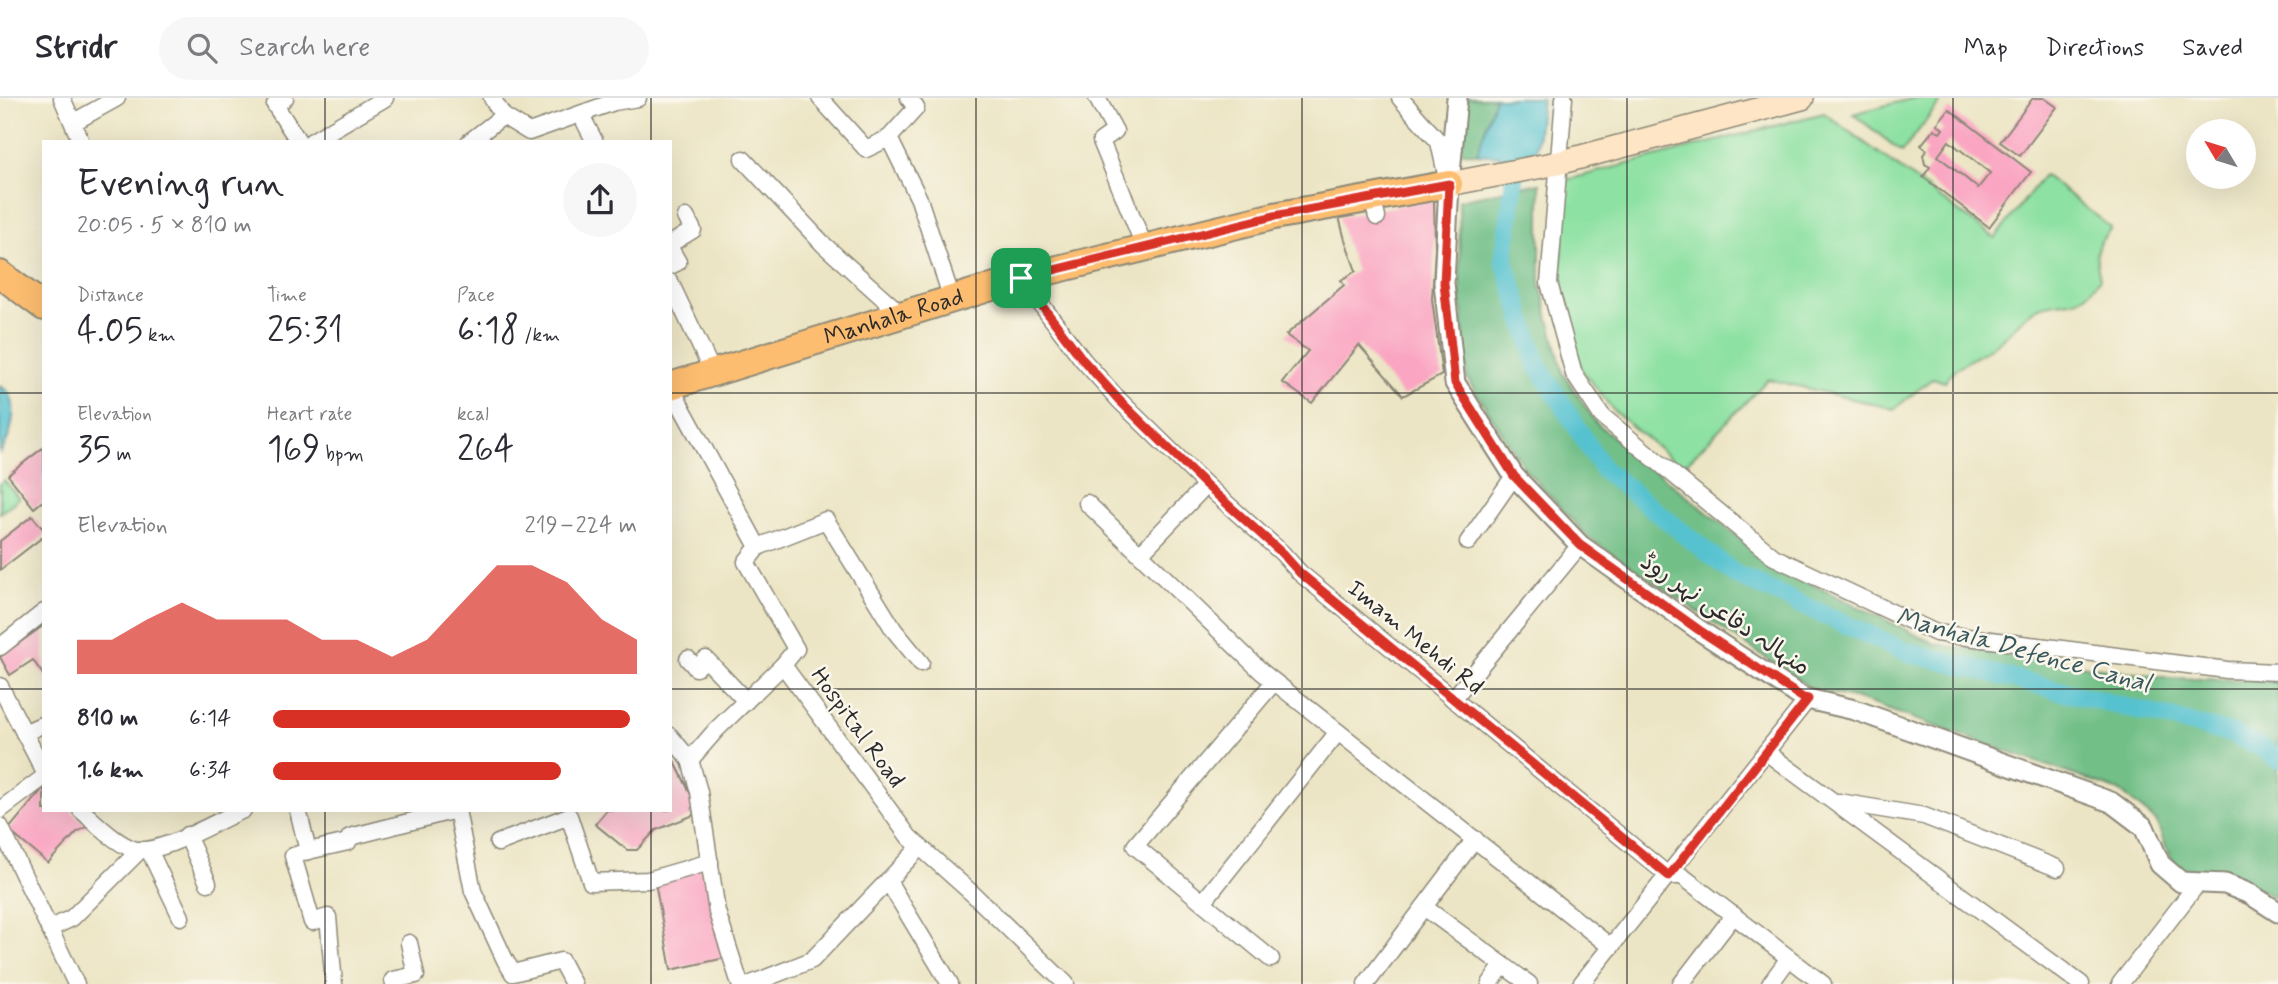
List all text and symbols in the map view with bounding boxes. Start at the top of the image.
search box [159,17,649,80]
text: Stridr [35,26,117,70]
icon: search [183,29,221,67]
text: Search here [239,31,370,65]
text: Map [1964,33,2008,64]
text: Directions [2046,33,2144,64]
text: Saved [2182,33,2243,64]
north arrow [2186,119,2256,189]
map controls [2186,119,2256,189]
text: Evening run [77,160,284,209]
button: share [563,163,637,237]
text: 20:05 · 5 × 810 m [77,211,252,241]
pin [991,248,1051,308]
icon: arrive [1002,259,1040,297]
street label: Manhala Road [820,281,967,353]
text: Distance [77,283,144,308]
text: Time [267,283,307,308]
text: Pace [457,283,495,308]
text: 4.05 [77,308,143,354]
text: 25:31 [267,308,343,354]
text: 6:18 [457,308,519,354]
text: km [143,323,176,348]
text: /km [519,323,560,348]
text: Elevation [77,402,152,427]
text: Heart rate [267,402,352,427]
text: kcal [457,402,489,427]
text: 35 [77,427,111,473]
text: 169 [267,427,320,473]
text: 264 [457,427,514,473]
text: m [111,442,132,467]
text: bpm [320,442,364,467]
text: Elevation [77,511,168,541]
text: 219–224 m [525,511,637,541]
street label: منہالہ دفاعی نہر روڈ [1634,547,1816,683]
street label: Imam Mehdi Rd [1340,573,1490,703]
water label: Manhala Defence Canal [1892,601,2157,702]
street label: Hospital Road [803,662,911,794]
text: 810 m [77,704,138,734]
text: 6:14 [189,704,231,734]
text: 1.6 km [77,756,144,786]
text: 6:34 [189,756,231,786]

